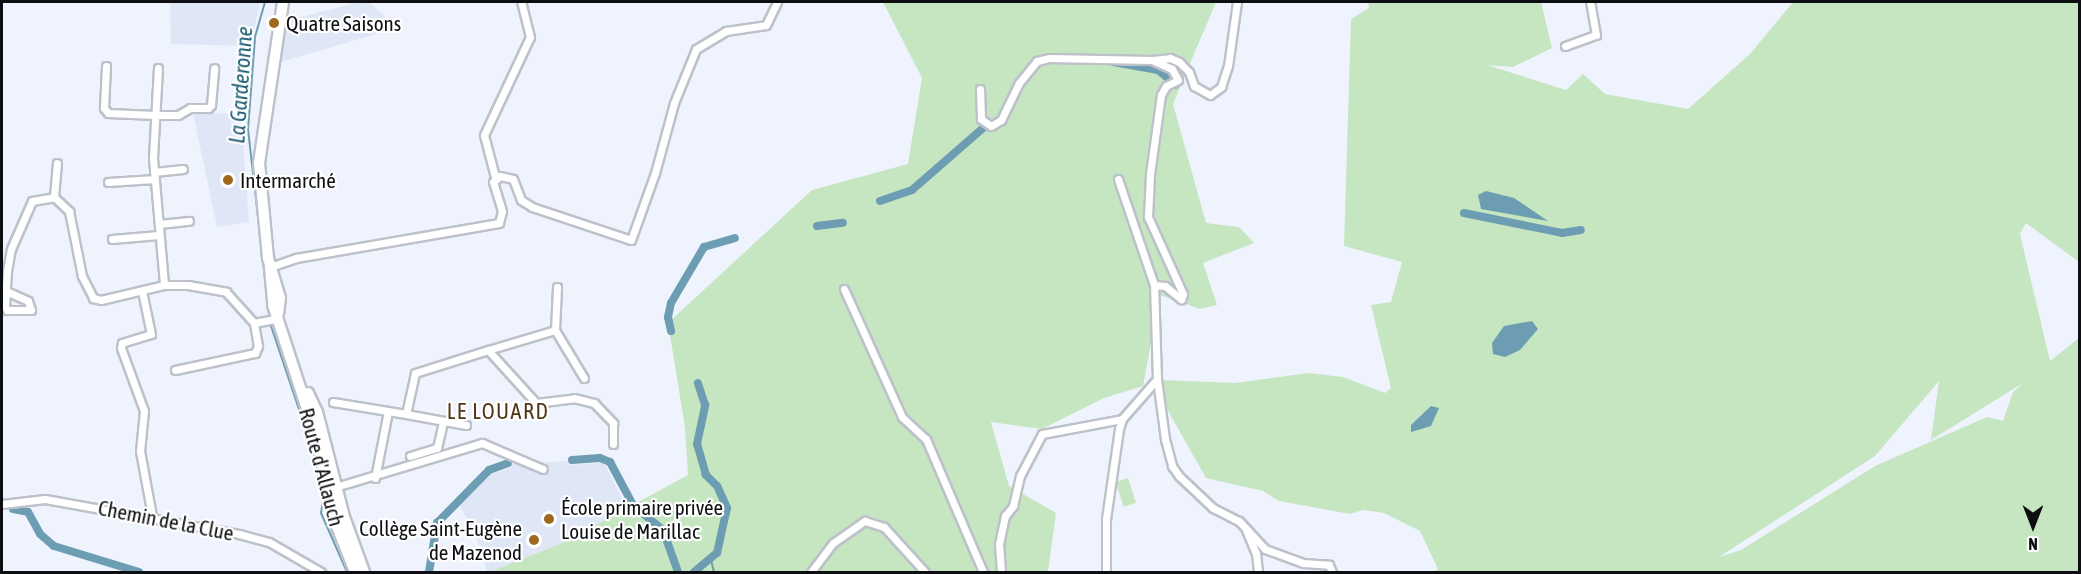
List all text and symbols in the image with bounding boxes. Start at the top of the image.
place label: Quatre Saisons [286,10,401,36]
marker: Quatre Saisons [267,16,281,30]
water label: La Garderonne [224,26,258,144]
place label: Intermarché [240,167,336,193]
marker: Intermarché [221,173,235,187]
district label: LE LOUARD [447,399,549,425]
street label: Route d'Allauch [294,405,350,529]
place label: École primaire privée Louise de Marillac [561,494,723,544]
street label: Chemin de la Clue [96,495,236,545]
north arrow [2003,496,2063,556]
marker: École primaire privée Louise de Marillac [542,512,556,526]
place label: Collège Saint-Eugène de Mazenod [359,515,522,565]
marker: Collège Saint-Eugène de Mazenod [527,533,541,547]
text: N [2028,535,2038,553]

